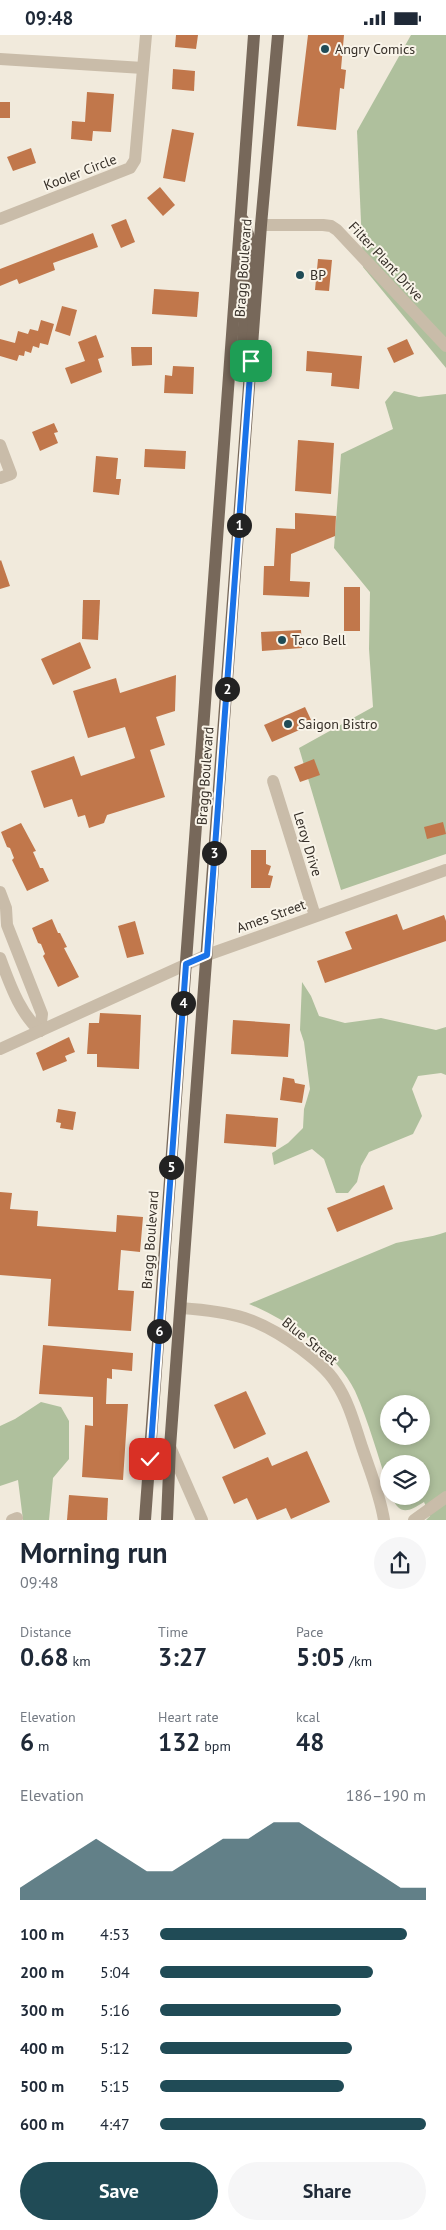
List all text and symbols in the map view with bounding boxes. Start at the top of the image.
text: 09:48 [25,6,73,30]
place label: Angry Comics [335,40,415,58]
marker: Angry Comics [319,43,331,55]
street label: Kooler Circle [41,150,119,194]
street label: Bragg Boulevard [231,218,255,318]
street label: Filter Plant Drive [345,218,427,304]
place label: BP [310,266,326,284]
marker: BP [294,269,306,281]
pin [230,340,272,382]
icon: arrive [237,347,265,375]
pin: 1 [226,513,252,537]
text: 1 [236,516,243,534]
place label: Taco Bell [292,631,346,649]
marker: Taco Bell [276,634,288,646]
pin: 2 [214,677,240,701]
text: 2 [224,680,231,698]
place label: Saigon Bistro [298,715,377,733]
marker: Saigon Bistro [282,718,294,730]
street label: Bragg Boulevard [193,726,217,826]
street label: Leroy Drive [290,809,326,879]
pin: 3 [202,841,226,865]
text: 3 [211,844,218,862]
street label: Ames Street [234,895,308,937]
pin: 4 [170,991,196,1015]
text: 4 [180,994,187,1012]
pin: 5 [158,1155,184,1179]
text: 5 [168,1158,175,1176]
street label: Bragg Boulevard [138,1190,162,1290]
street label: Blue Street [279,1313,342,1369]
pin: 6 [146,1319,172,1343]
text: 6 [156,1322,163,1340]
map controls [380,1395,430,1505]
button: locate [380,1395,430,1445]
pin [129,1438,171,1480]
icon: check [136,1445,164,1473]
button: layers [380,1455,430,1505]
text: Morning run [20,1534,168,1571]
button: share [374,1537,426,1589]
text: 09:48 [20,1572,58,1592]
text: Distance [20,1623,71,1641]
text: Time [158,1623,188,1641]
text: Pace [296,1623,323,1641]
text: 0.68 [20,1641,69,1673]
text: 3:27 [158,1641,207,1673]
text: 5:05 [296,1641,345,1673]
text: km [69,1652,91,1670]
text: /km [345,1652,372,1670]
text: Elevation [20,1708,76,1726]
text: Heart rate [158,1708,219,1726]
text: kcal [296,1708,320,1726]
text: 6 [20,1726,34,1758]
text: 132 [158,1726,201,1758]
text: 48 [296,1726,324,1758]
text: m [34,1737,49,1755]
text: bpm [201,1737,231,1755]
text: Elevation [20,1785,84,1805]
text: 186–190 m [346,1785,426,1805]
text: 100 m [20,1924,64,1944]
text: 4:53 [100,1924,130,1944]
text: 200 m [20,1962,64,1982]
text: 5:04 [100,1962,130,1982]
text: 300 m [20,2000,64,2020]
text: 5:16 [100,2000,130,2020]
text: 400 m [20,2038,64,2058]
text: 5:12 [100,2038,130,2058]
text: 500 m [20,2076,64,2096]
text: 5:15 [100,2076,130,2096]
text: 600 m [20,2114,64,2134]
text: 4:47 [100,2114,130,2134]
button: Save [20,2162,218,2220]
button: Share [228,2162,426,2220]

